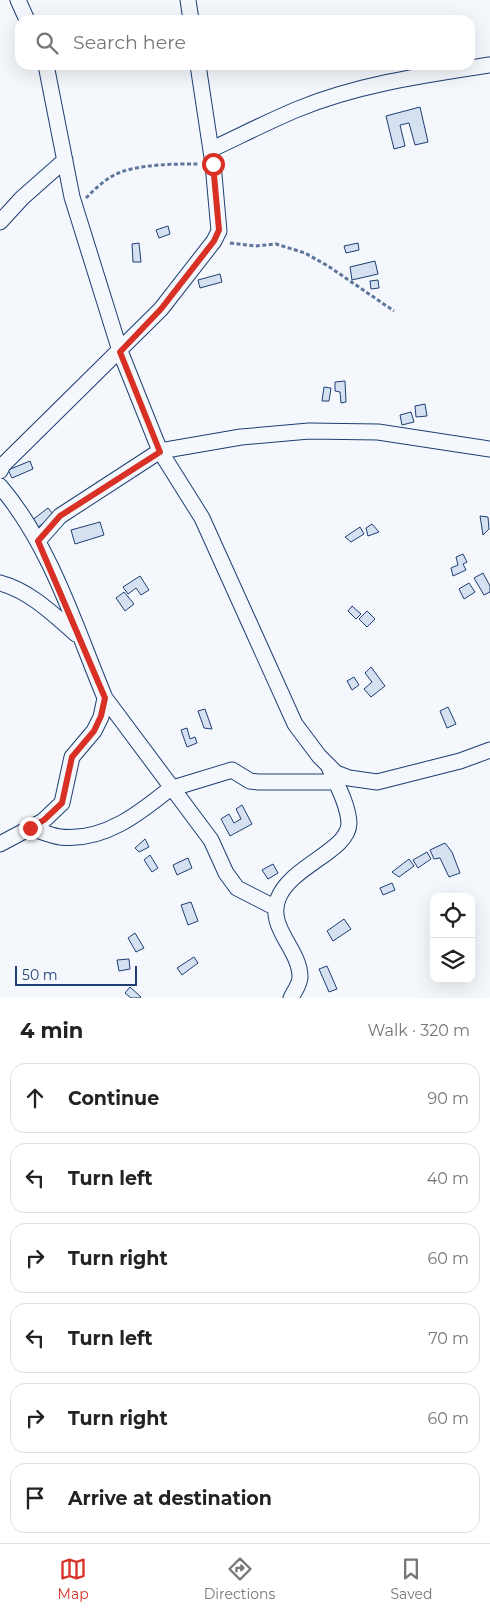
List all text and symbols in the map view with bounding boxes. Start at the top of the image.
search box [15,15,475,70]
icon: search [33,29,61,57]
text: Search here [73,31,186,54]
route start [202,153,225,176]
route end [19,817,42,840]
map controls [430,893,475,983]
button: locate [430,893,475,938]
button: layers [430,938,475,983]
scale bar [15,963,138,986]
text: 50 m [22,966,58,984]
text: 4 min [20,1018,83,1043]
text: Walk · 320 m [368,1021,470,1040]
icon: ahead [21,1084,49,1112]
text: Continue [68,1087,159,1110]
text: 90 m [427,1089,469,1108]
icon: left [21,1164,49,1192]
text: Turn left [68,1167,153,1190]
text: 40 m [427,1169,469,1188]
icon: right [21,1244,49,1272]
text: Turn right [68,1247,168,1270]
text: 60 m [427,1249,469,1268]
icon: left [21,1324,49,1352]
text: Turn left [68,1327,153,1350]
text: 70 m [428,1329,469,1348]
icon: right [21,1404,49,1432]
text: Turn right [68,1407,168,1430]
text: 60 m [427,1409,469,1428]
icon: arrive [21,1484,49,1512]
text: Arrive at destination [68,1487,272,1510]
tab: Map [58,1555,89,1603]
tab: Directions [204,1555,275,1603]
tab: Saved [390,1555,432,1603]

